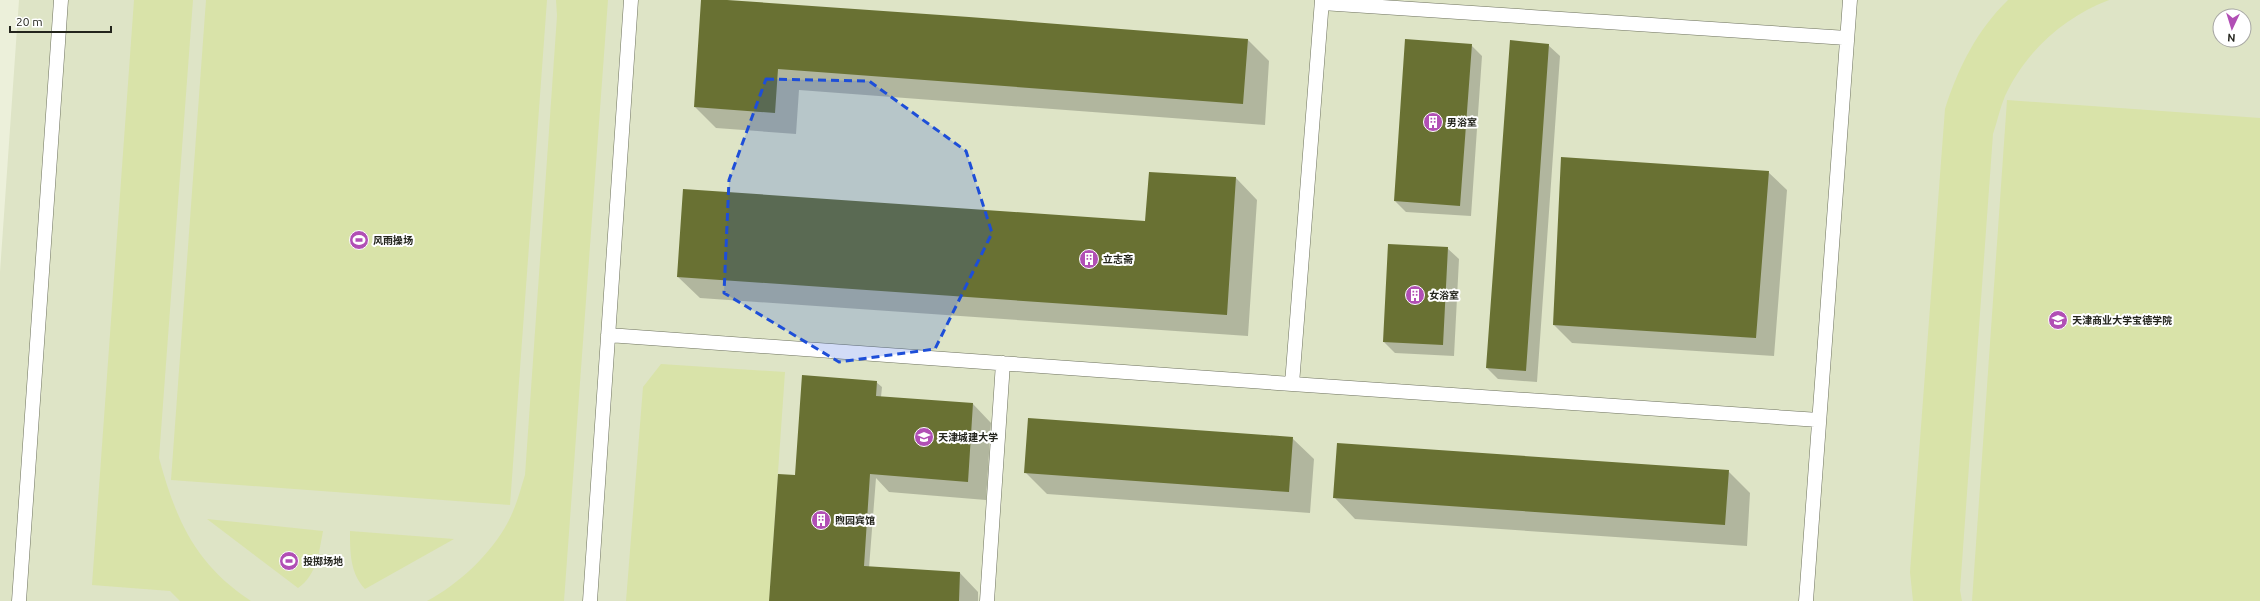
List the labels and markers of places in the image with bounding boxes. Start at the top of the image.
building icon: 男浴室 [1422,111,1444,133]
place label: 男浴室 [1447,117,1477,128]
sports icon: 风雨操场 [348,229,370,251]
place label: 风雨操场 [373,235,413,246]
building icon: 立志斋 [1078,248,1100,270]
place label: 立志斋 [1103,254,1133,265]
building icon: 女浴室 [1404,284,1426,306]
place label: 女浴室 [1429,290,1459,301]
school or university icon: 天津商业大学宝德学院 [2047,309,2069,331]
place label: 天津商业大学宝德学院 [2072,314,2172,326]
school or university icon: 天津城建大学 [913,426,935,448]
place label: 天津城建大学 [938,431,998,443]
building icon: 煦园宾馆 [810,509,832,531]
place label: 煦园宾馆 [835,515,875,526]
sports icon: 投掷场地 [278,550,300,572]
place label: 投掷场地 [303,556,343,567]

